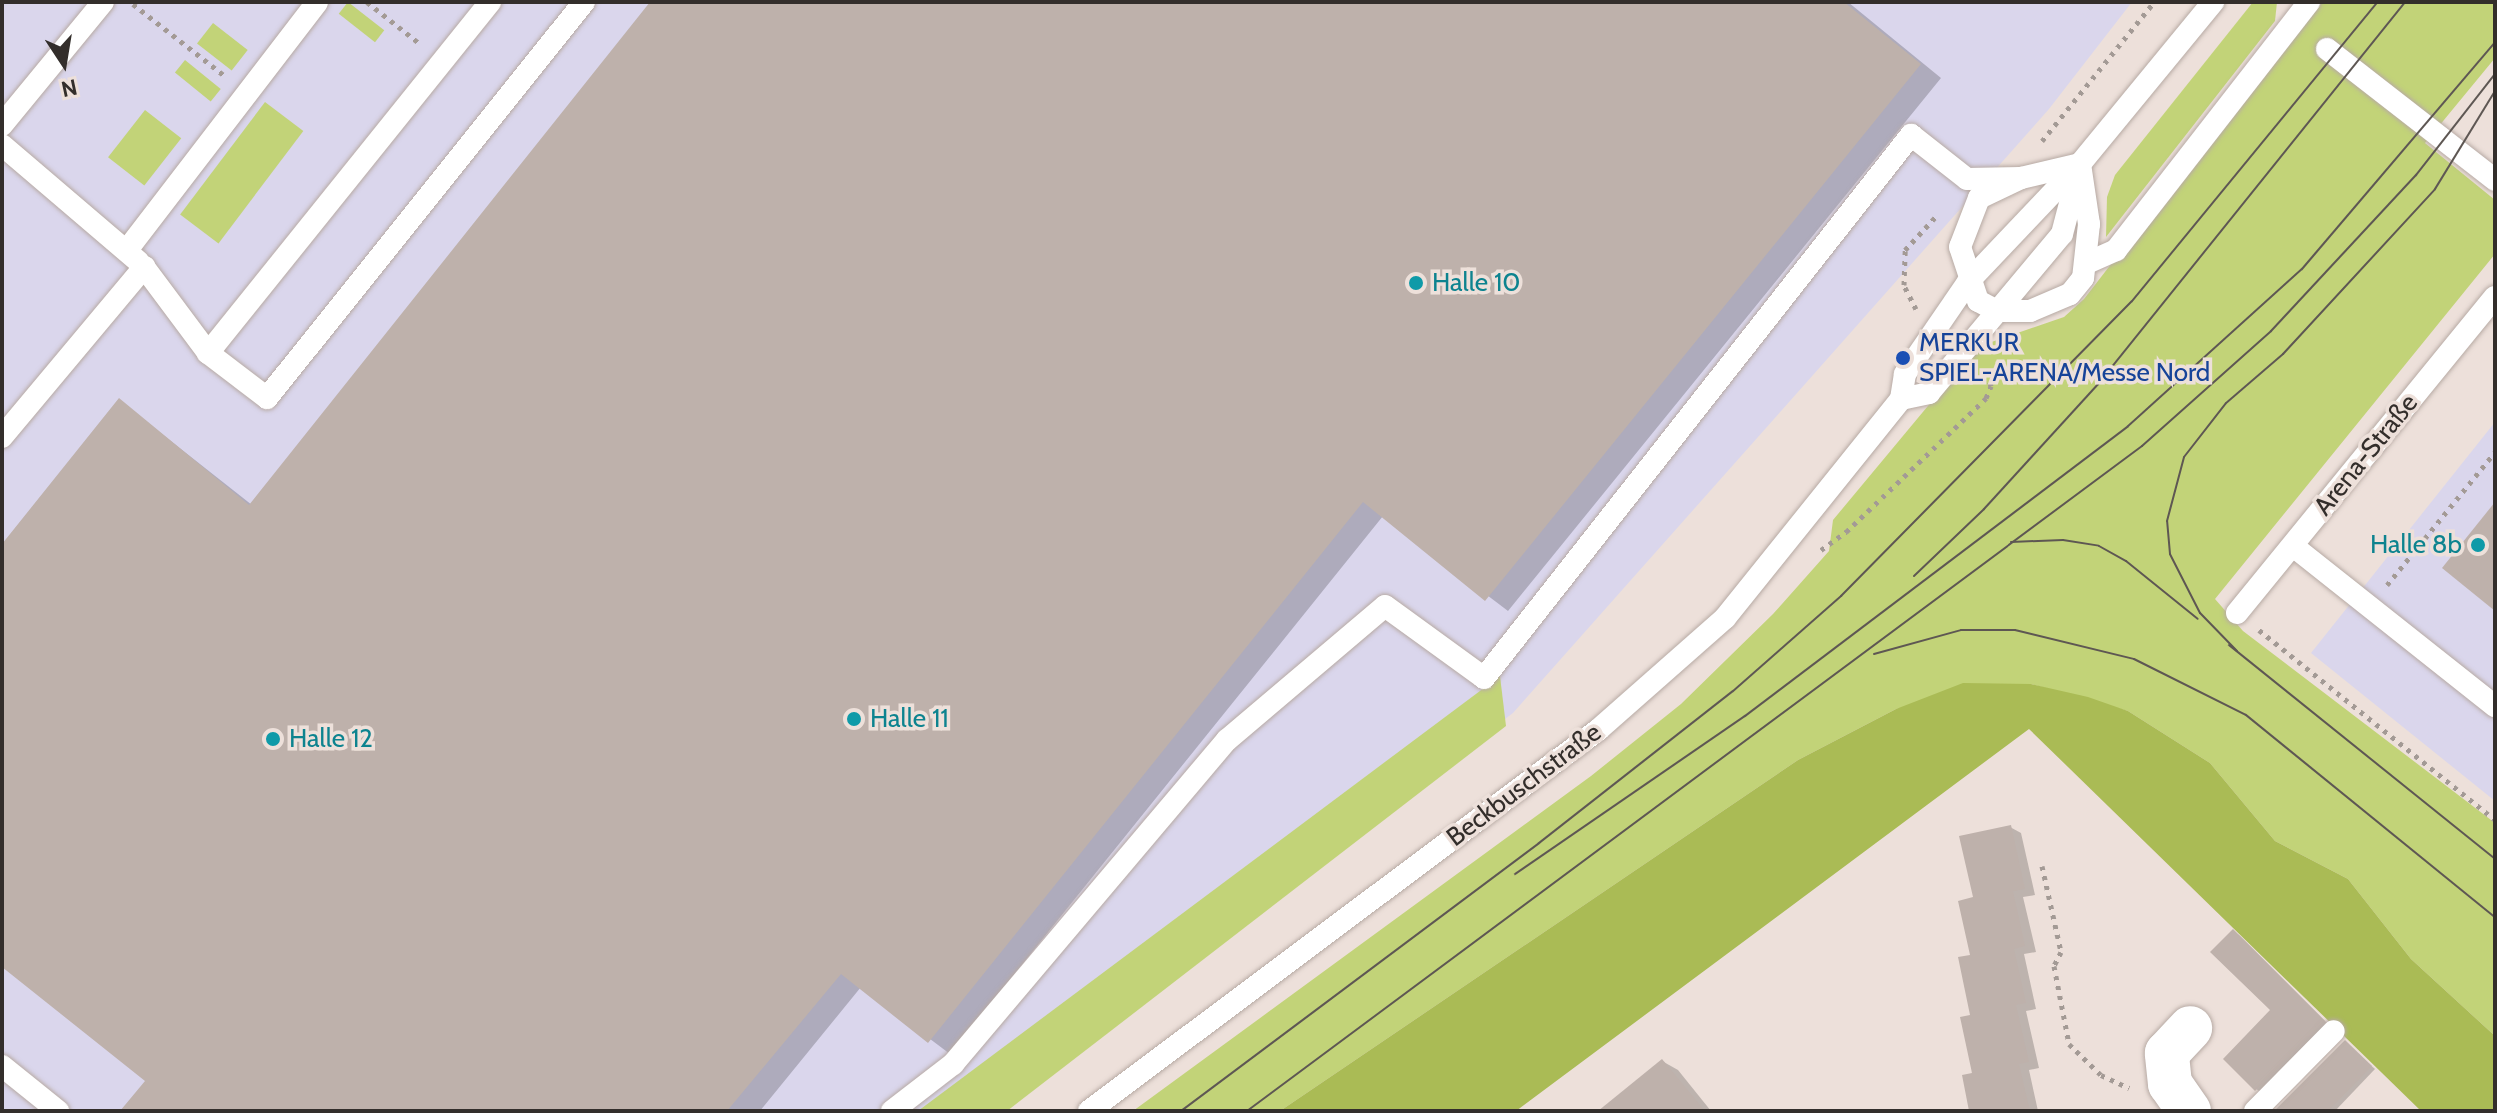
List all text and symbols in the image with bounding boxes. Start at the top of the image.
north arrow [24,24,104,104]
text: N [59,73,80,103]
place label: Halle 10 [1432,267,1521,299]
marker: Halle 10 [1407,274,1425,292]
place label: MERKUR SPIEL-ARENA/Messe Nord [1919,327,2210,388]
marker: MERKUR SPIEL-ARENA/Messe Nord [1894,349,1912,367]
street label: Arena-Straße [2308,388,2424,522]
place label: Halle 8b [2370,529,2462,561]
marker: Halle 8b [2469,536,2487,554]
place label: Halle 11 [870,703,949,735]
marker: Halle 11 [845,710,863,728]
street label: Beckbuschstraße [1441,717,1607,853]
place label: Halle 12 [289,723,373,755]
marker: Halle 12 [264,730,282,748]

